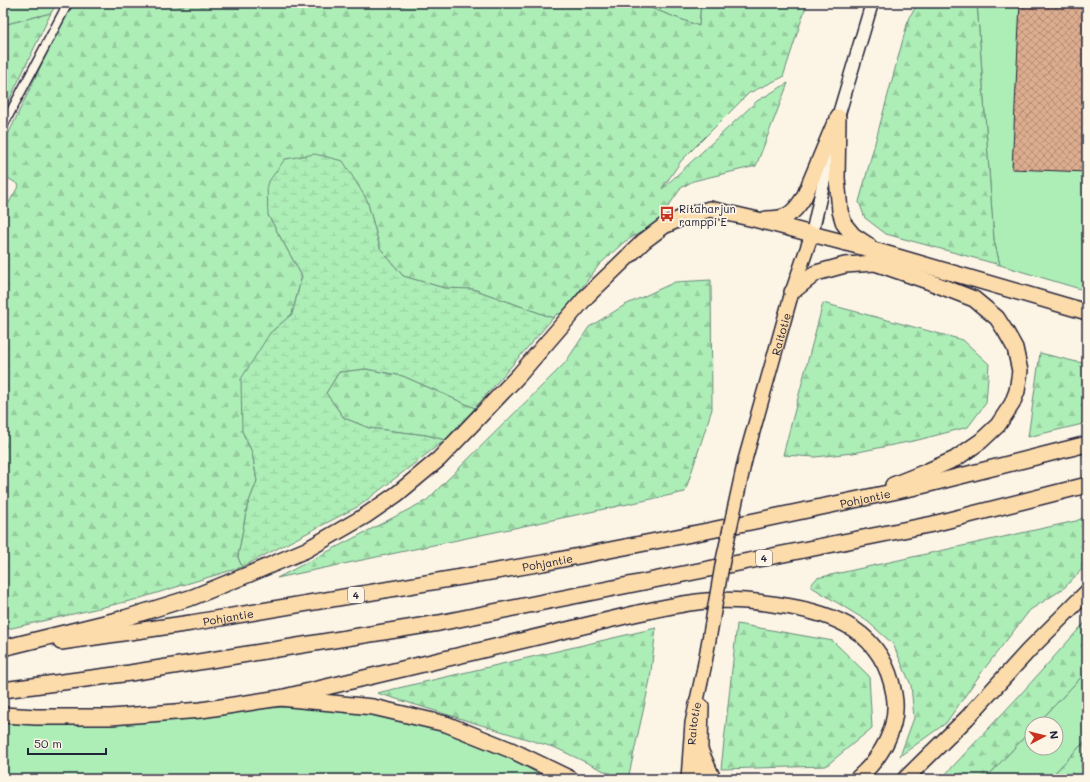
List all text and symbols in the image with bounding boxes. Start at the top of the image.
place label: Ritaharjun ramppi E [679,201,736,229]
bus stop icon: Ritaharjun ramppi E [658,205,676,223]
street label: Raitotie [767,311,793,357]
street label: Pohjantie [838,485,892,510]
street label: Pohjantie [521,550,574,574]
road number: 4 [756,550,772,566]
road number: 4 [348,587,364,603]
street label: Pohjantie [202,605,255,628]
street label: Raitotie [683,700,704,745]
north arrow [1024,716,1064,756]
scale bar [28,730,106,756]
text: N [1046,730,1062,740]
text: 50 m [34,735,62,751]

